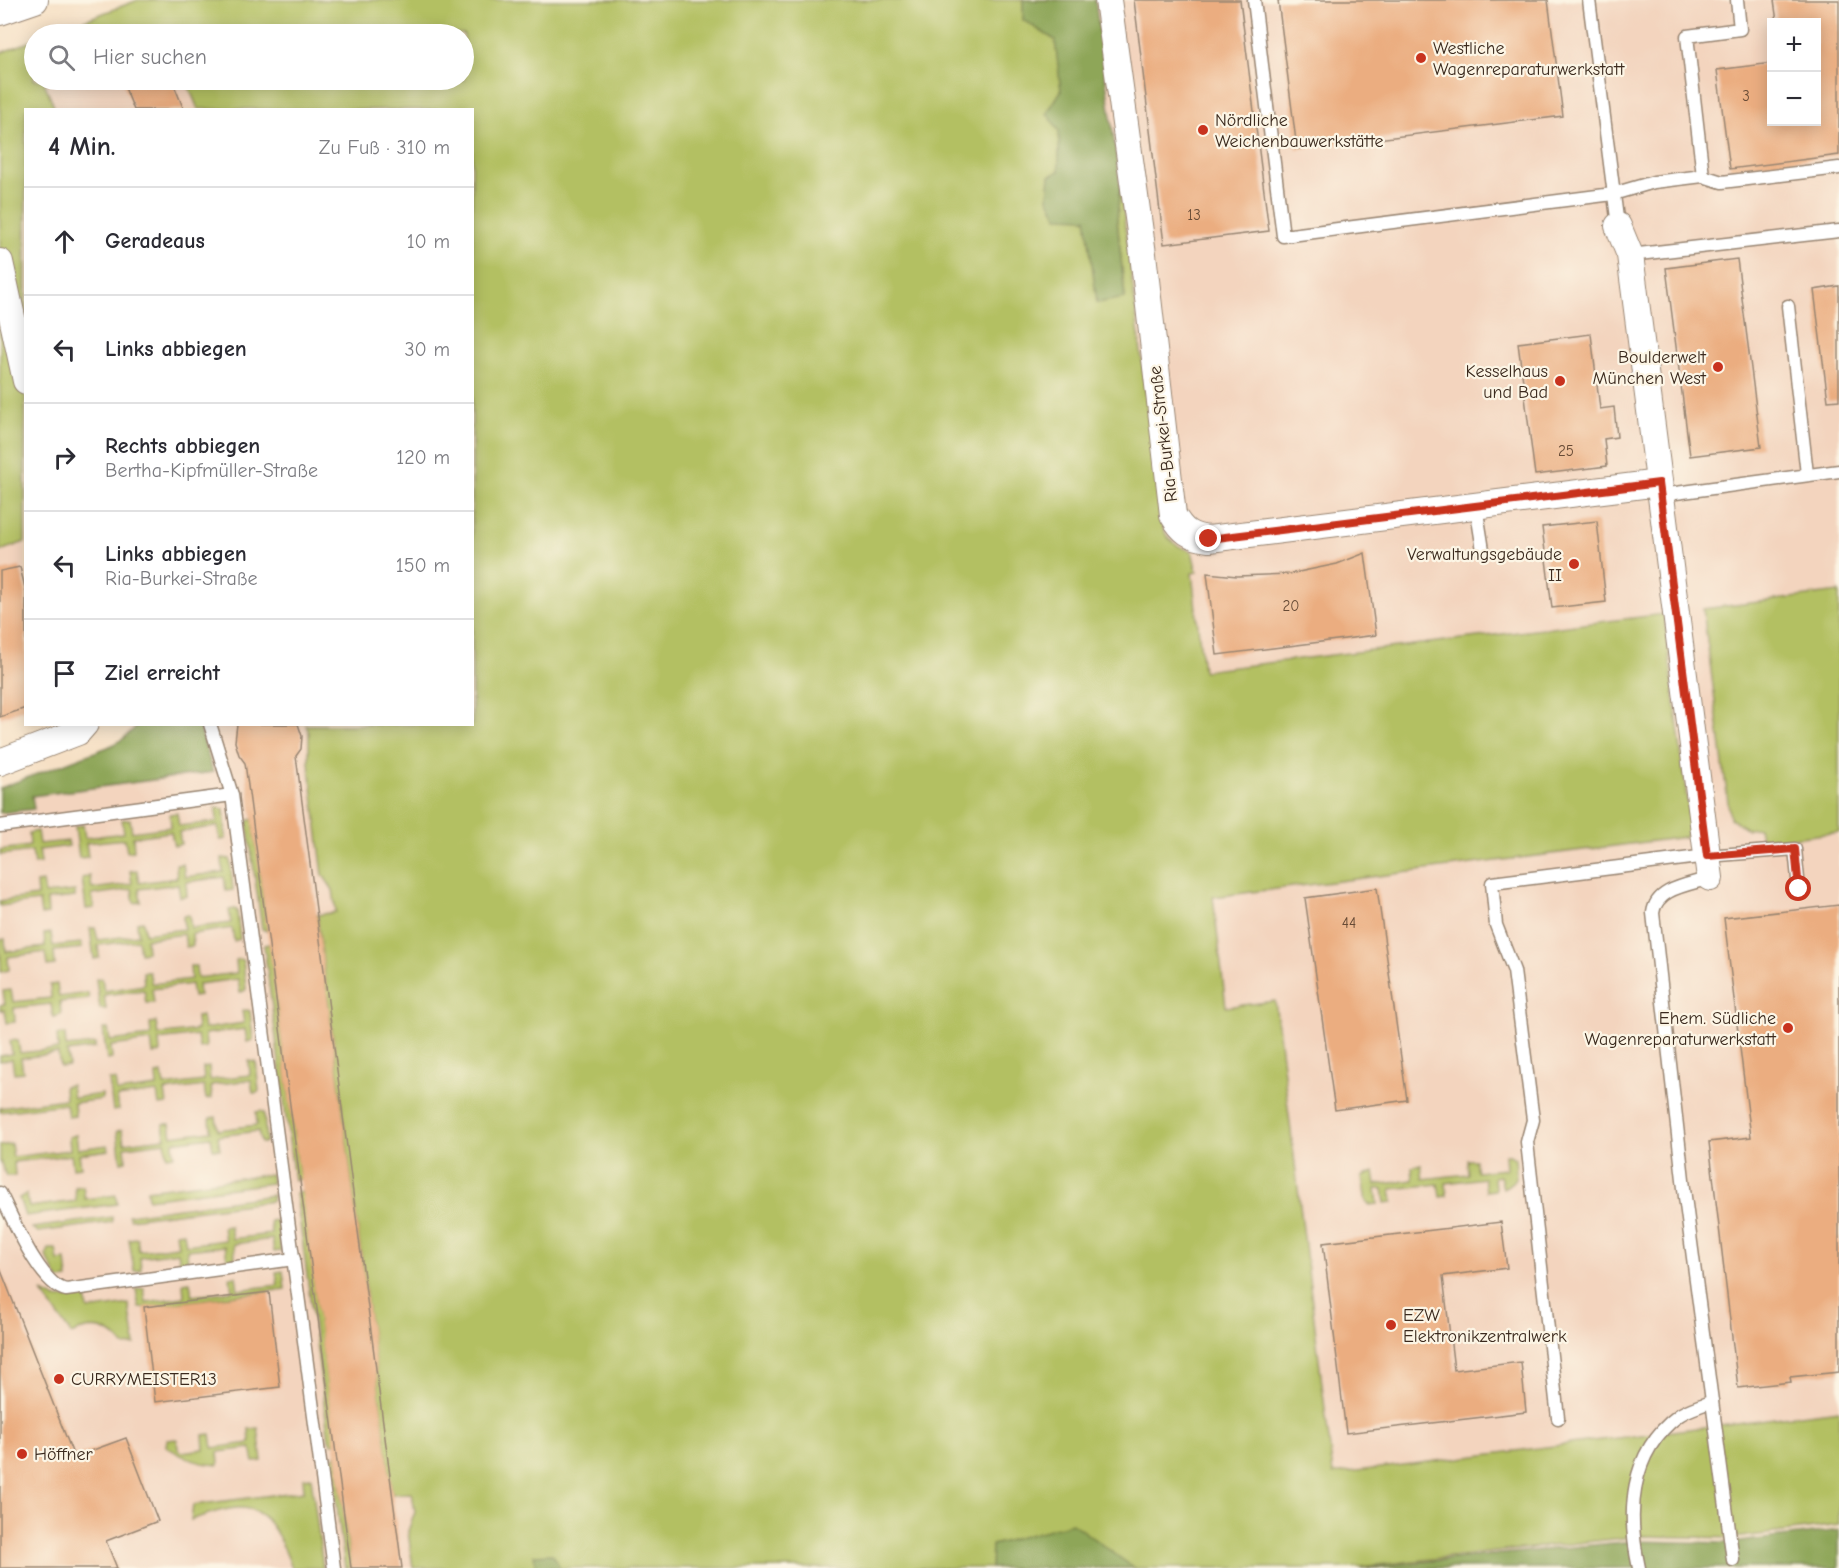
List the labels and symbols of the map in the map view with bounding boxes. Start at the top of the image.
place label: Westliche Wagenreparaturwerkstatt [1433,38,1625,80]
marker: Westliche Wagenreparaturwerkstatt [1414,51,1428,65]
house number: 3 [1742,87,1750,105]
place label: Nördliche Weichenbauwerkstätte [1215,110,1383,152]
marker: Nördliche Weichenbauwerkstätte [1196,123,1210,137]
house number: 13 [1187,206,1201,224]
place label: Boulderwelt München West [1592,347,1707,389]
marker: Boulderwelt München West [1711,360,1725,374]
place label: Kesselhaus und Bad [1465,361,1548,403]
street label: Ria-Burkei-Straße [1145,365,1182,503]
marker: Kesselhaus und Bad [1553,374,1567,388]
house number: 25 [1558,442,1574,460]
route end [1195,525,1221,551]
place label: Verwaltungsgebäude II [1407,544,1562,586]
marker: Verwaltungsgebäude II [1567,557,1581,571]
house number: 20 [1283,597,1299,615]
route start [1785,875,1811,901]
house number: 44 [1342,914,1356,932]
place label: Ehem. Südliche Wagenreparaturwerkstatt [1585,1008,1777,1050]
marker: Ehem. Südliche Wagenreparaturwerkstatt [1781,1021,1795,1035]
place label: EZW Elektronikzentralwerk [1403,1305,1567,1347]
marker: EZW Elektronikzentralwerk [1384,1318,1398,1332]
place label: CURRYMEISTER13 [71,1369,217,1390]
marker: CURRYMEISTER13 [52,1372,66,1386]
place label: Höffner [34,1444,93,1465]
marker: Höffner [15,1447,29,1461]

